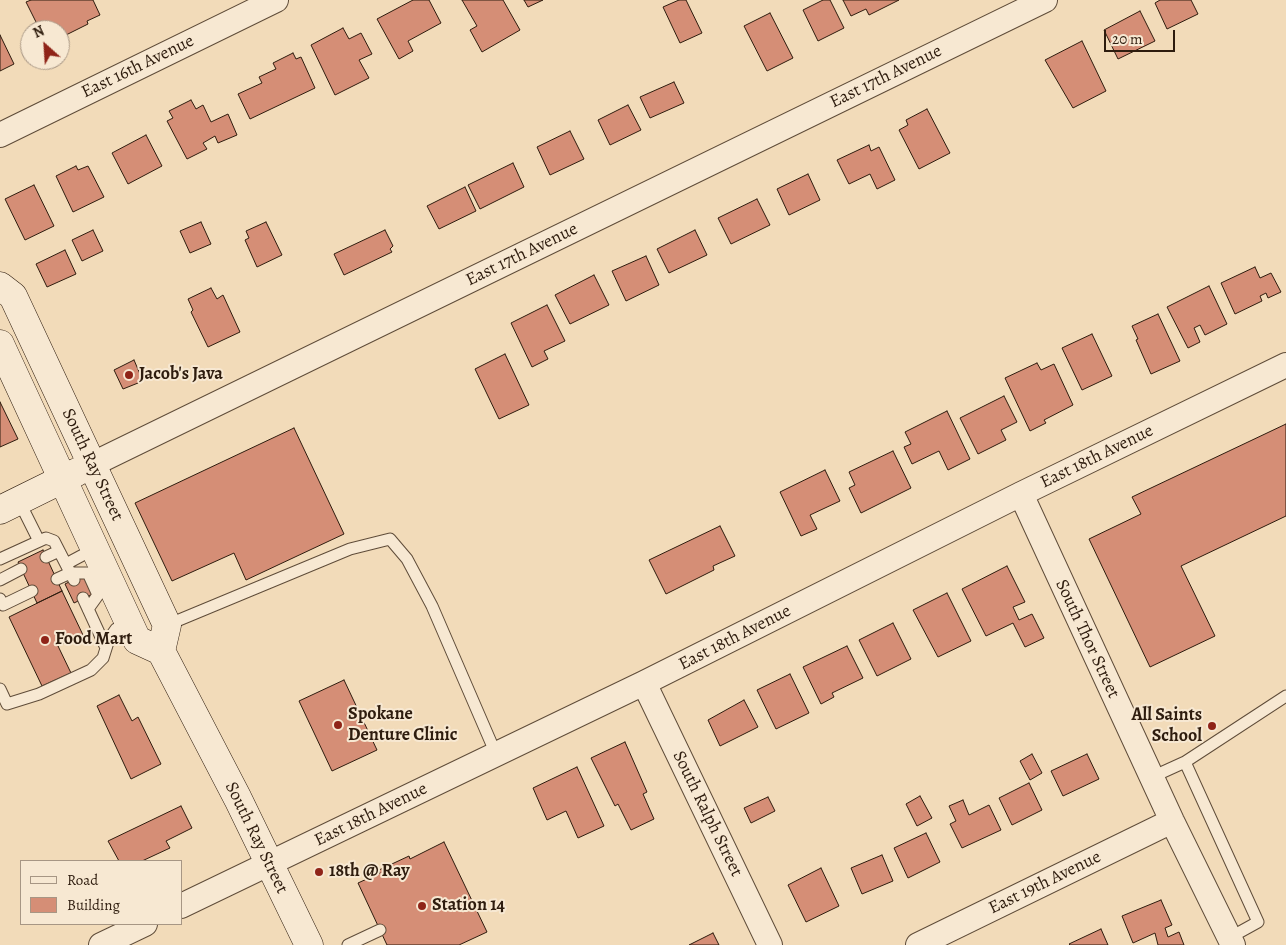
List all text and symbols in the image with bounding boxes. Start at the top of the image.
north arrow [20,20,70,70]
scale bar [1106,20,1177,52]
text: N [30,21,47,43]
text: 20 m [1112,29,1143,49]
street label: East 16th Avenue [78,30,198,104]
street label: East 17th Avenue [827,41,945,113]
street label: East 17th Avenue [463,219,581,291]
place label: Jacob's Java [139,364,223,386]
marker: Jacob's Java [123,369,135,381]
street label: South Ray Street [57,405,127,525]
street label: East 18th Avenue [1037,420,1157,494]
street label: South Thor Street [1050,576,1124,702]
street label: East 18th Avenue [675,600,795,676]
place label: Food Mart [55,629,132,651]
marker: Food Mart [39,634,51,646]
place label: Spokane Denture Clinic [348,704,458,746]
place label: All Saints School [1131,705,1202,748]
marker: Spokane Denture Clinic [332,719,344,731]
marker: All Saints School [1206,720,1218,732]
street label: South Ralph Street [667,748,747,880]
street label: East 18th Avenue [311,778,431,852]
street label: South Ray Street [220,779,292,897]
street label: East 19th Avenue [985,846,1105,920]
legend [20,860,182,925]
place label: 18th @ Ray [329,861,410,883]
marker: 18th @ Ray [313,866,325,878]
text: Road [67,870,98,890]
text: Building [67,895,120,915]
place label: Station 14 [432,895,505,917]
marker: Station 14 [416,900,428,912]

